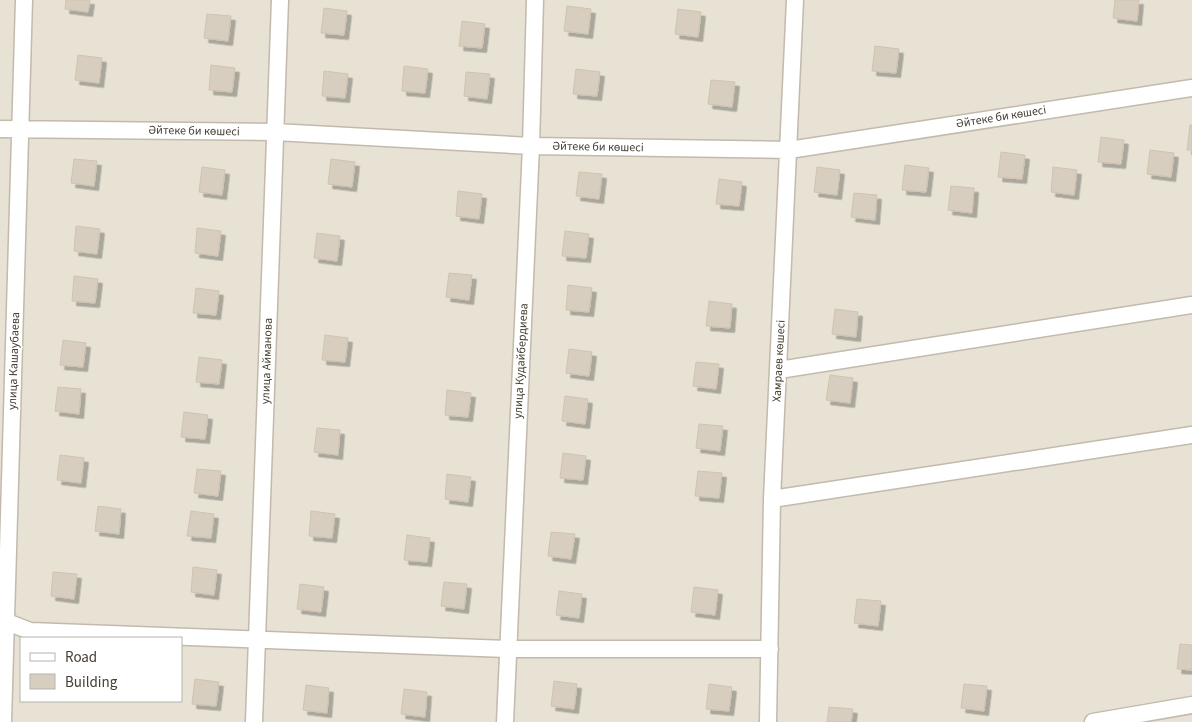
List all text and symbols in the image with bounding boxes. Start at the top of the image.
street label: Әйтеке би көшесі [955,101,1047,133]
street label: Әйтеке би көшесі [148,122,240,140]
street label: Әйтеке би көшесі [552,138,644,156]
street label: улица Кудайбердиева [509,303,533,419]
street label: улица Кашаубаева [4,312,24,410]
street label: улица Айманова [257,318,277,404]
street label: Хамраев көшесі [768,319,790,403]
legend [20,637,182,702]
text: Road [65,647,97,668]
text: Building [65,672,118,693]

